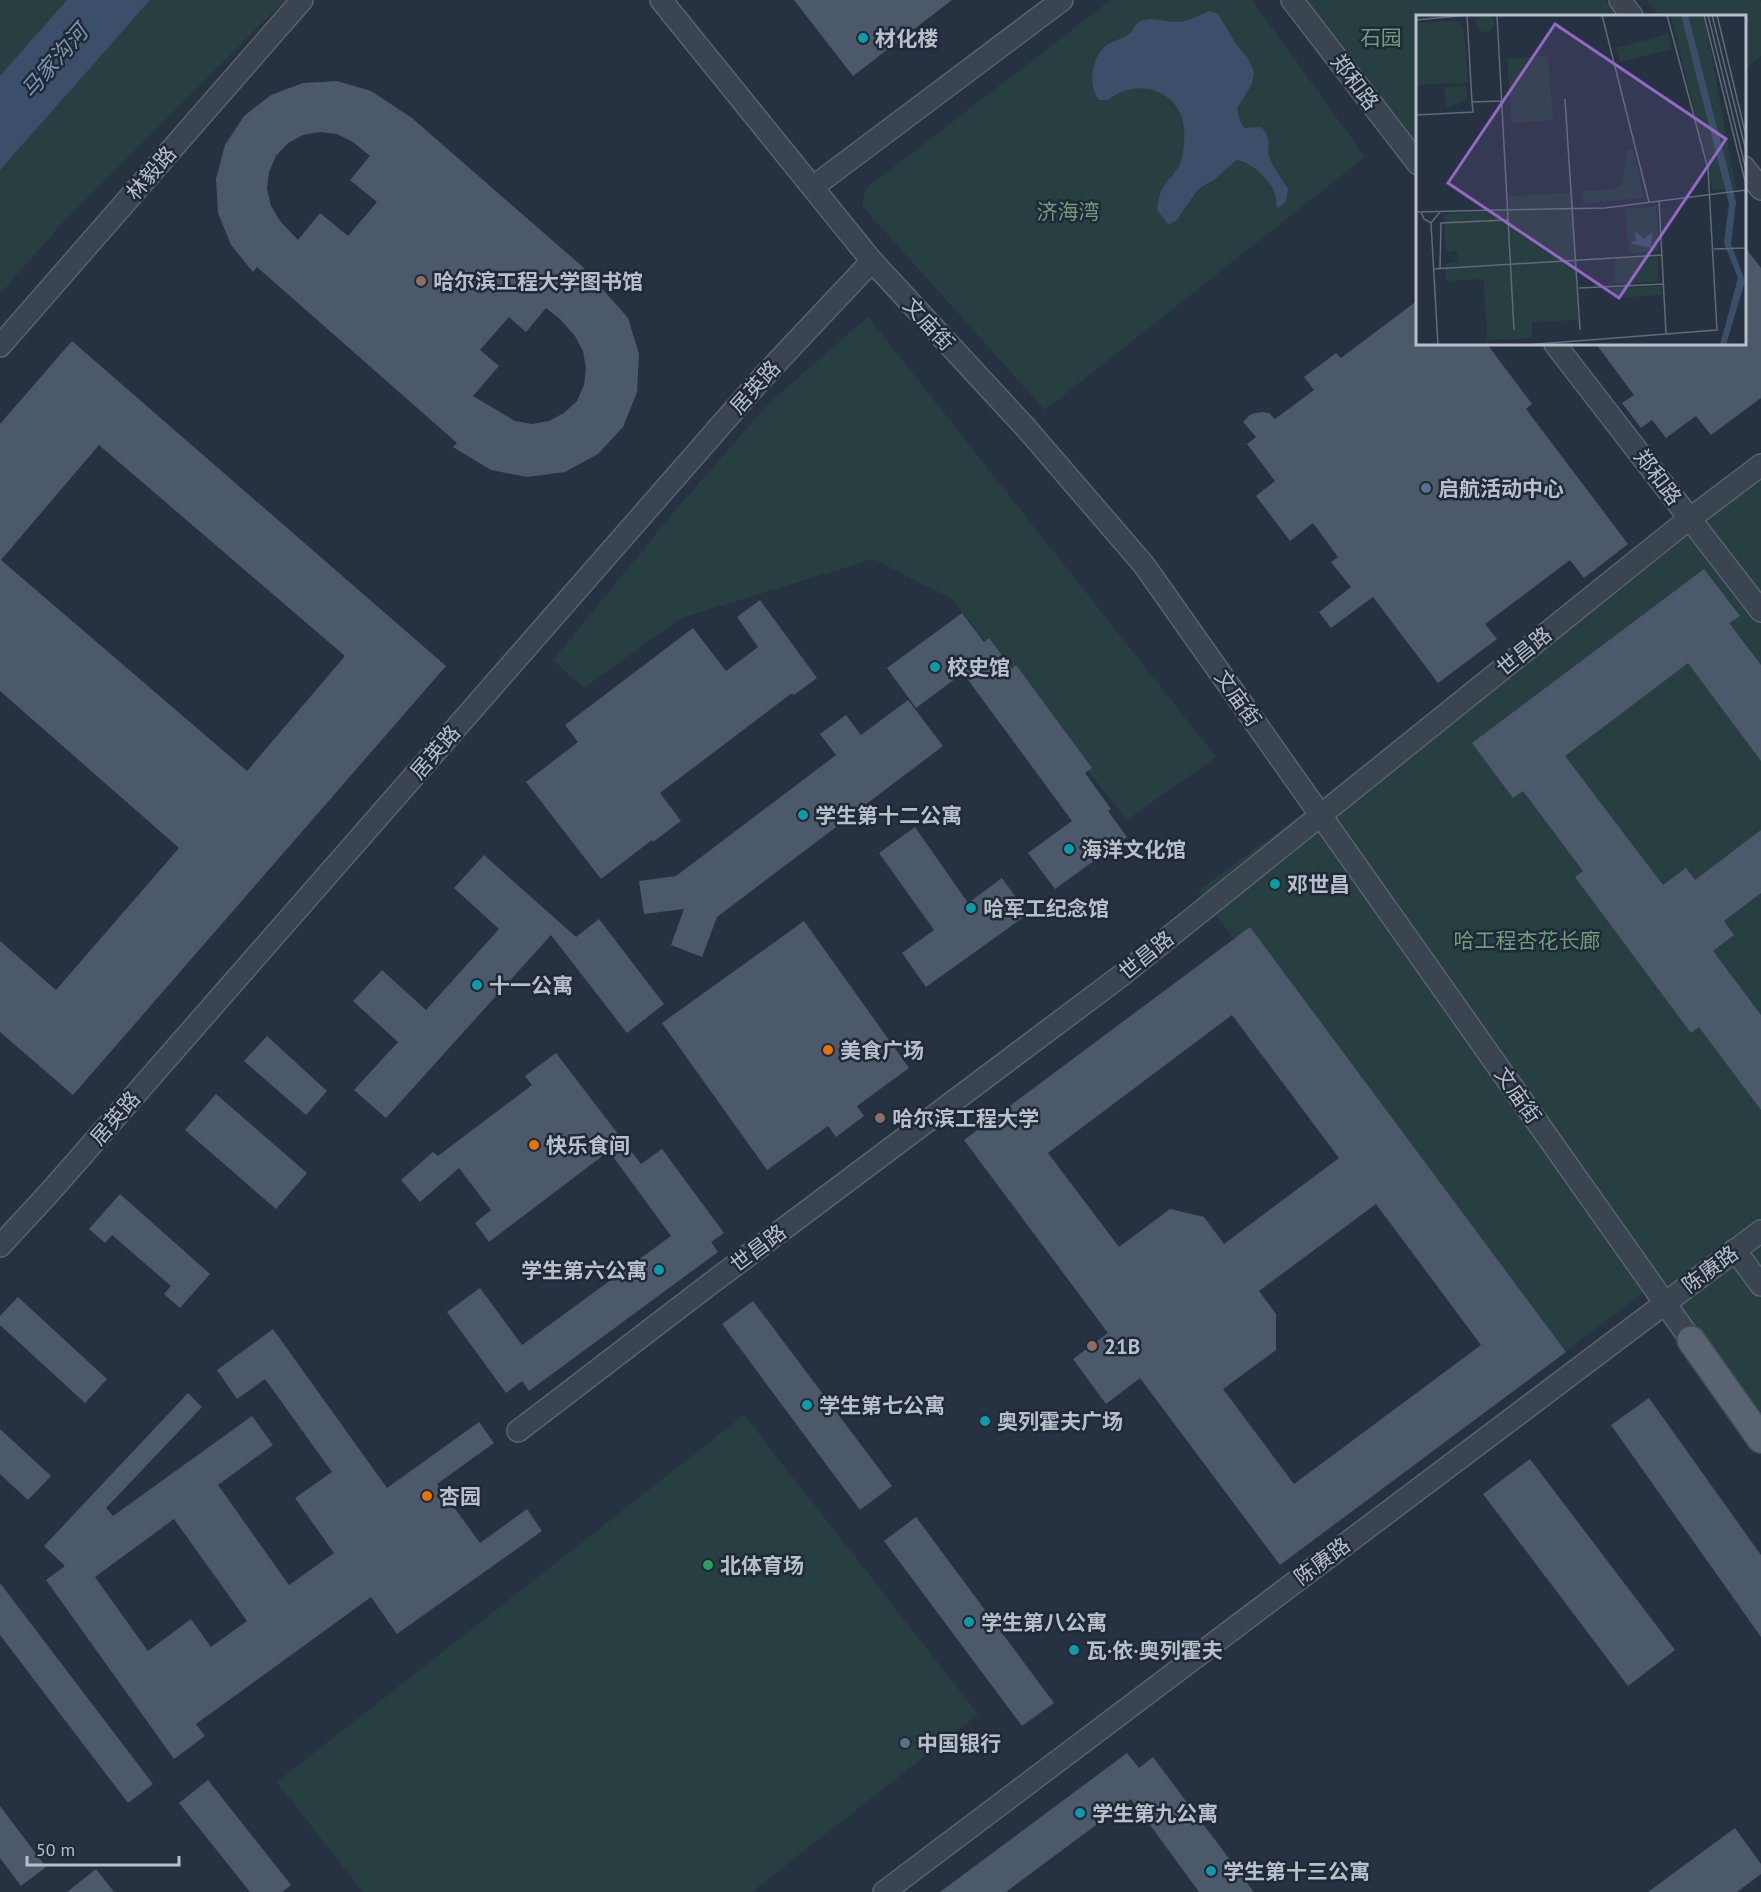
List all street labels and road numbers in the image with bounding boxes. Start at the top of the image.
street label: 郑和路 [1325,49,1385,115]
street label: 林毅路 [120,140,182,206]
street label: 文庙街 [898,292,960,356]
street label: 居英路 [724,355,786,419]
street label: 郑和路 [1628,444,1688,510]
street label: 世昌路 [1491,621,1557,681]
street label: 文庙街 [1209,664,1267,732]
street label: 居英路 [404,719,466,785]
street label: 世昌路 [1113,925,1179,985]
street label: 文庙街 [1489,1061,1547,1129]
street label: 居英路 [84,1085,146,1151]
street label: 世昌路 [725,1218,791,1278]
street label: 陈赓路 [1677,1239,1743,1299]
street label: 陈赓路 [1289,1531,1355,1591]

